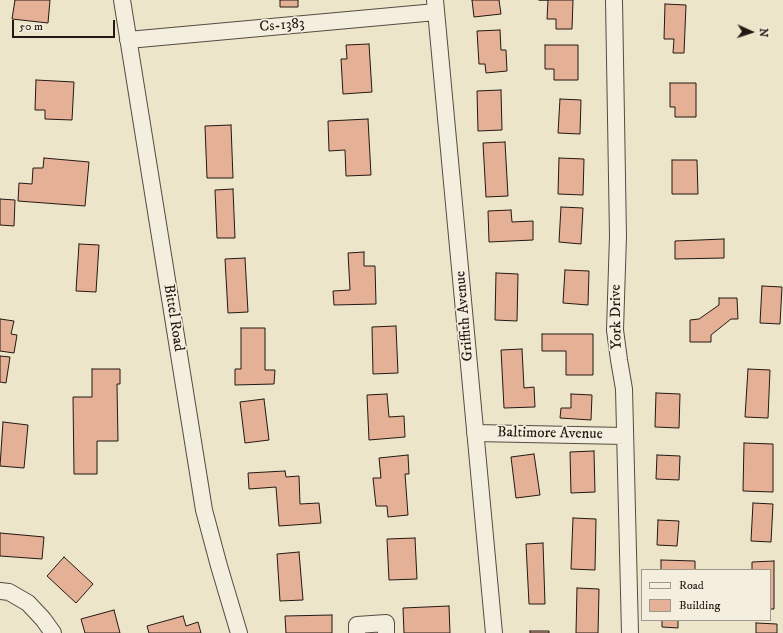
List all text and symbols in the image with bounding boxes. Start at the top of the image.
scale bar [14,12,117,38]
north arrow [731,12,771,52]
street label: Cs-1383 [259,15,305,37]
text: 50 m [19,19,43,34]
text: N [756,28,770,38]
street label: Griffith Avenue [452,270,478,362]
street label: Bittel Road [159,283,187,353]
street label: York Drive [607,284,627,350]
street label: Baltimore Avenue [497,424,603,444]
legend [641,569,771,621]
text: Road [679,578,704,593]
text: Building [679,598,720,613]

